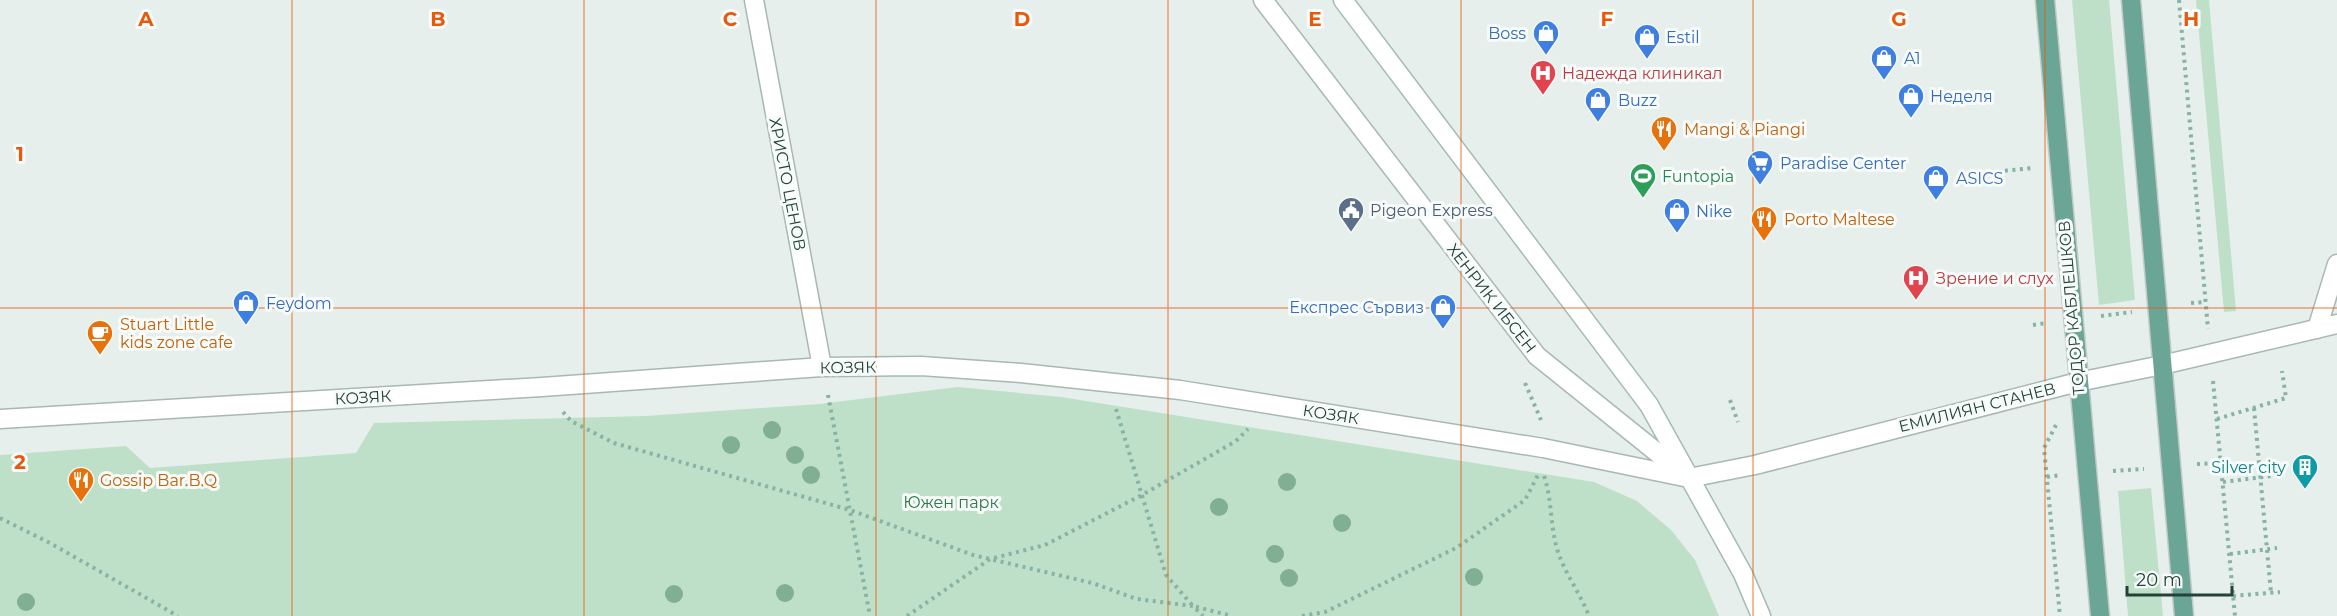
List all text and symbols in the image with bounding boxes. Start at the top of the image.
text: A [137,7,154,31]
text: B [430,7,446,31]
text: C [723,7,738,31]
text: D [1014,7,1030,31]
text: E [1308,7,1322,31]
text: F [1601,7,1614,31]
text: G [1891,7,1907,31]
text: H [2183,7,2199,31]
shop icon: Boss [1531,18,1561,56]
shop icon: Estil [1632,22,1662,60]
place label: Boss [1488,24,1526,43]
place label: Estil [1666,28,1700,47]
shop icon: A1 [1869,43,1899,81]
place label: A1 [1904,49,1921,68]
hospital icon: Надежда клиникал [1528,58,1558,96]
place label: Надежда клиникал [1562,64,1722,83]
shop icon: Неделя [1896,81,1926,119]
shop icon: Buzz [1583,85,1613,123]
place label: Неделя [1930,87,1993,106]
place label: Buzz [1618,91,1657,110]
restaurant icon: Mangi & Piangi [1649,114,1679,152]
street label: ХРИСТО ЦЕНОВ [765,116,810,252]
place label: Mangi & Piangi [1684,120,1805,139]
text: 1 [16,142,24,166]
supermarket icon: Paradise Center [1745,148,1775,186]
place label: Paradise Center [1780,154,1906,173]
sports icon: Funtopia [1628,161,1658,199]
shop icon: ASICS [1921,163,1951,201]
place label: Funtopia [1662,167,1734,186]
place label: ASICS [1956,169,2003,188]
public building icon: Pigeon Express [1336,195,1366,233]
shop icon: Nike [1662,196,1692,234]
place label: Pigeon Express [1370,201,1493,220]
place label: Nike [1696,202,1732,221]
restaurant icon: Porto Maltese [1749,204,1779,242]
place label: Porto Maltese [1784,210,1895,229]
street label: ТОДОР КАБЛЕШКОВ [2054,220,2089,396]
street label: ХЕНРИК ИБСЕН [1443,240,1540,357]
hospital icon: Зрение и слух [1901,263,1931,301]
place label: Зрение и слух [1936,269,2054,288]
shop icon: Feydom [231,288,261,326]
shop icon: Експрес Сървиз [1428,292,1458,330]
place label: Feydom [266,294,332,313]
place label: Експрес Сървиз [1289,298,1424,317]
place label: Stuart Little kids zone cafe [120,315,233,352]
cafe icon: Stuart Little kids zone cafe [85,318,115,356]
street label: КОЗЯК [819,358,877,377]
street label: ЕМИЛИЯН СТАНЕВ [1897,379,2058,436]
street label: КОЗЯК [334,387,392,408]
street label: КОЗЯК [1301,401,1360,428]
text: 2 [14,450,26,474]
building icon: Silver city [2290,452,2320,490]
place label: Silver city [2211,458,2286,477]
restaurant icon: Gossip Bar.B.Q [66,465,96,503]
place label: Gossip Bar.B.Q [100,471,218,490]
park label: Южен парк [903,493,999,512]
scale bar [2127,559,2232,597]
text: 20 m [2136,569,2182,591]

